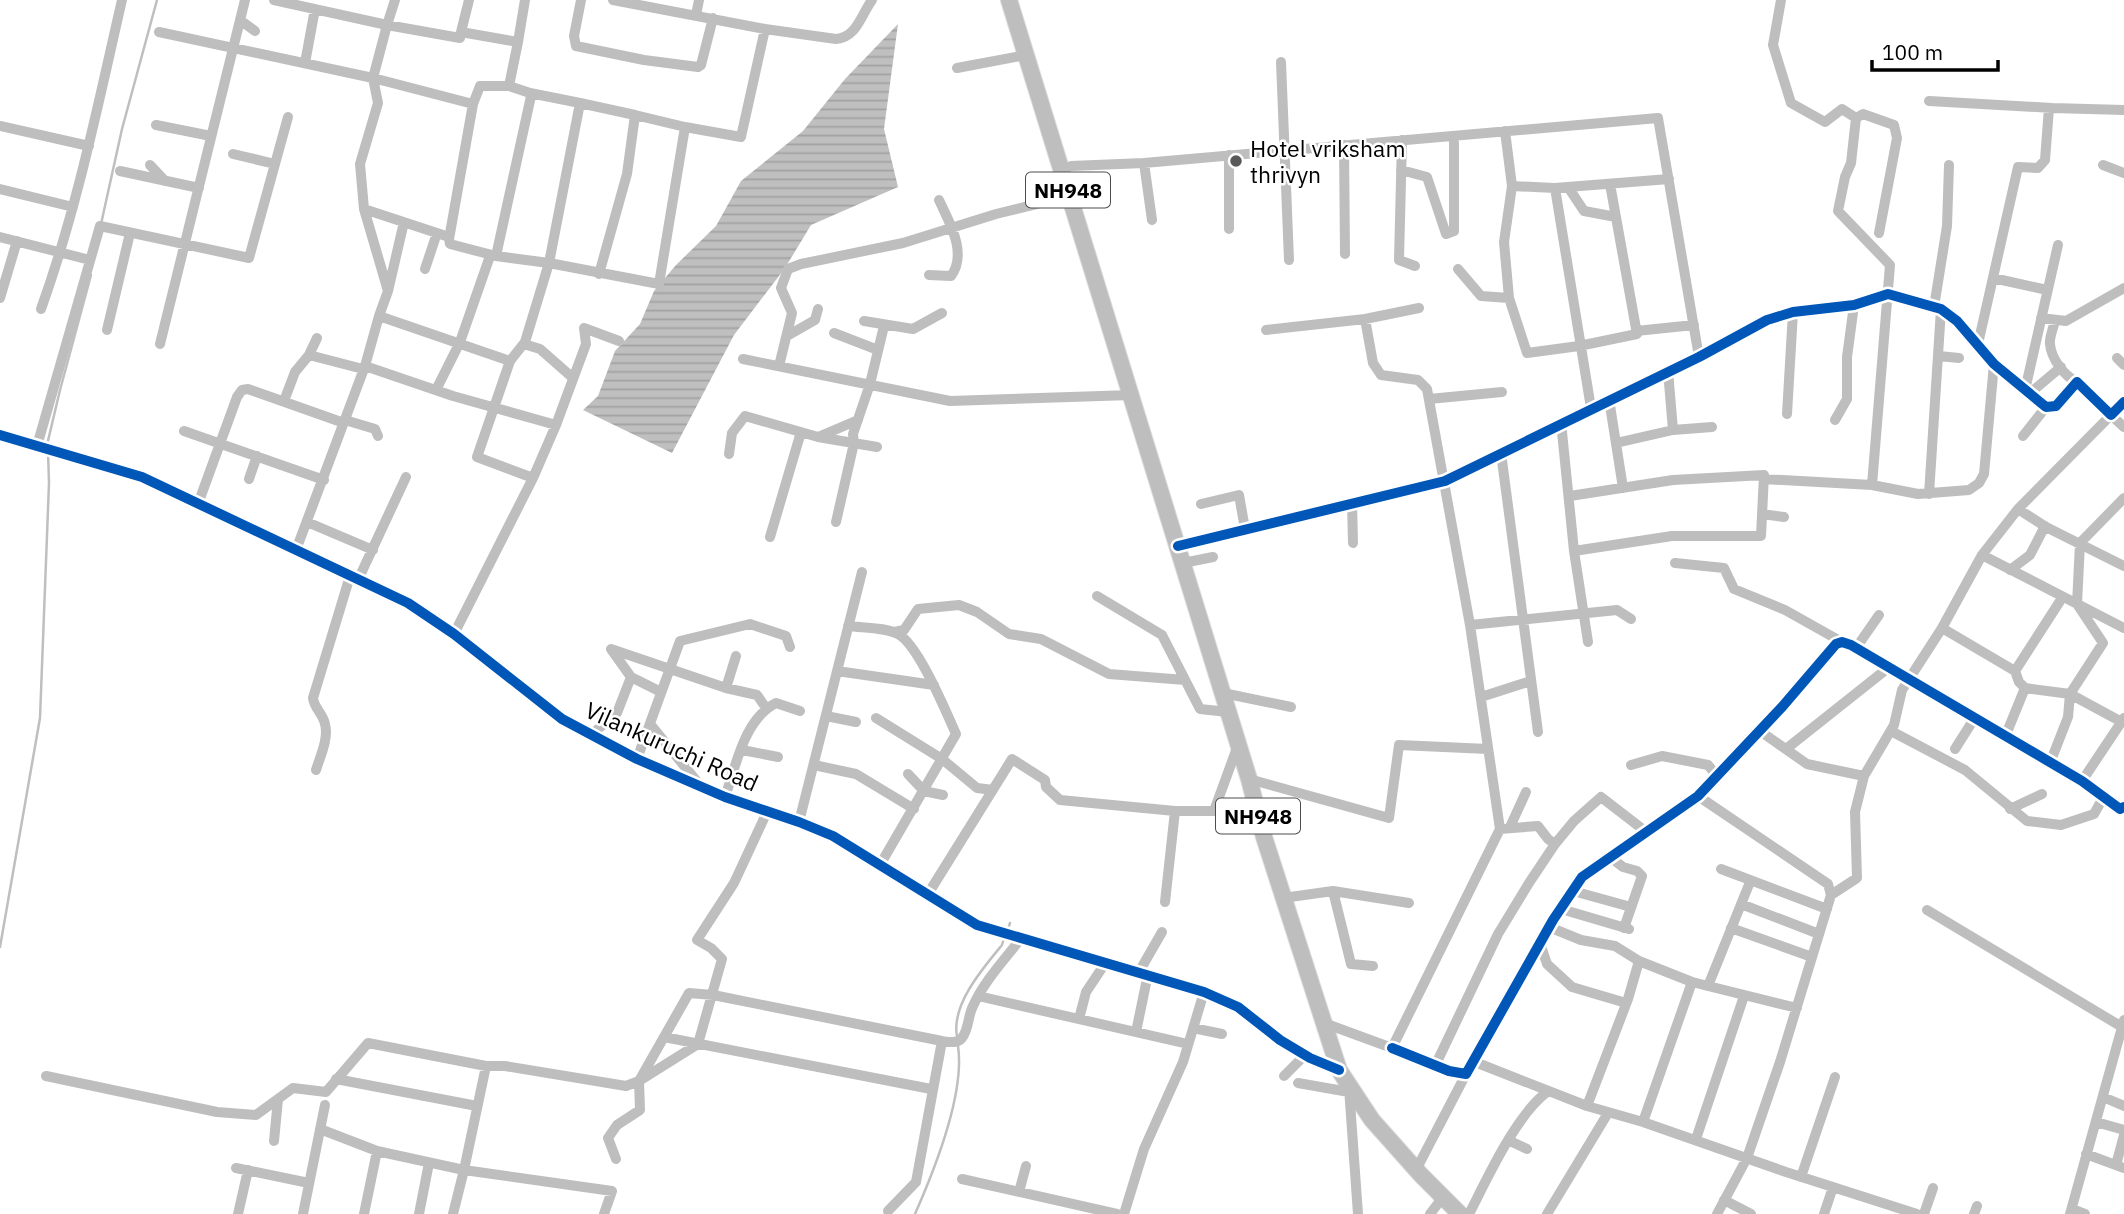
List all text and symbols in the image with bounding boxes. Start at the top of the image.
scale bar [1872,28,1998,72]
text: 100 m [1882,38,1943,66]
place label: Hotel vriksham thrivyn [1250,133,1405,189]
marker: Hotel vriksham thrivyn [1228,153,1244,169]
road number: NH948 [1026,172,1110,208]
street label: Vilankuruchi Road [581,694,763,798]
road number: NH948 [1216,798,1300,834]

